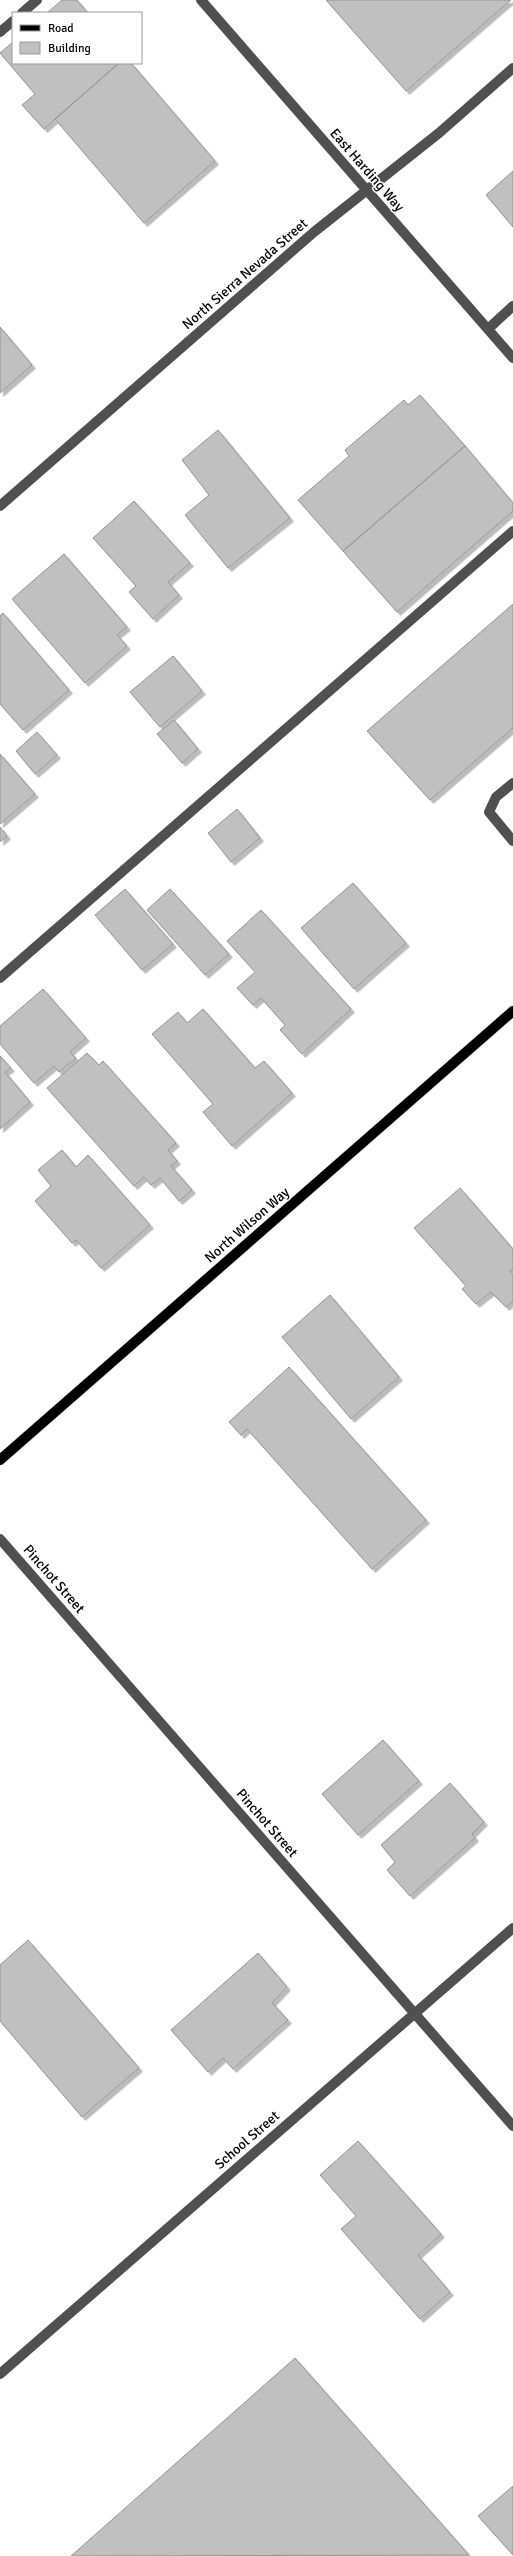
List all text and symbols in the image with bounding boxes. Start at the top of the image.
legend [12,12,142,64]
text: Road [48,21,74,36]
text: Building [48,41,91,56]
street label: East Harding Way [326,125,408,215]
street label: North Sierra Nevada Street [179,215,311,333]
street label: North Wilson Way [201,1183,293,1266]
street label: Pinchot Street [20,1541,88,1617]
street label: Pinchot Street [233,1785,301,1861]
street label: School Street [211,2107,283,2173]

